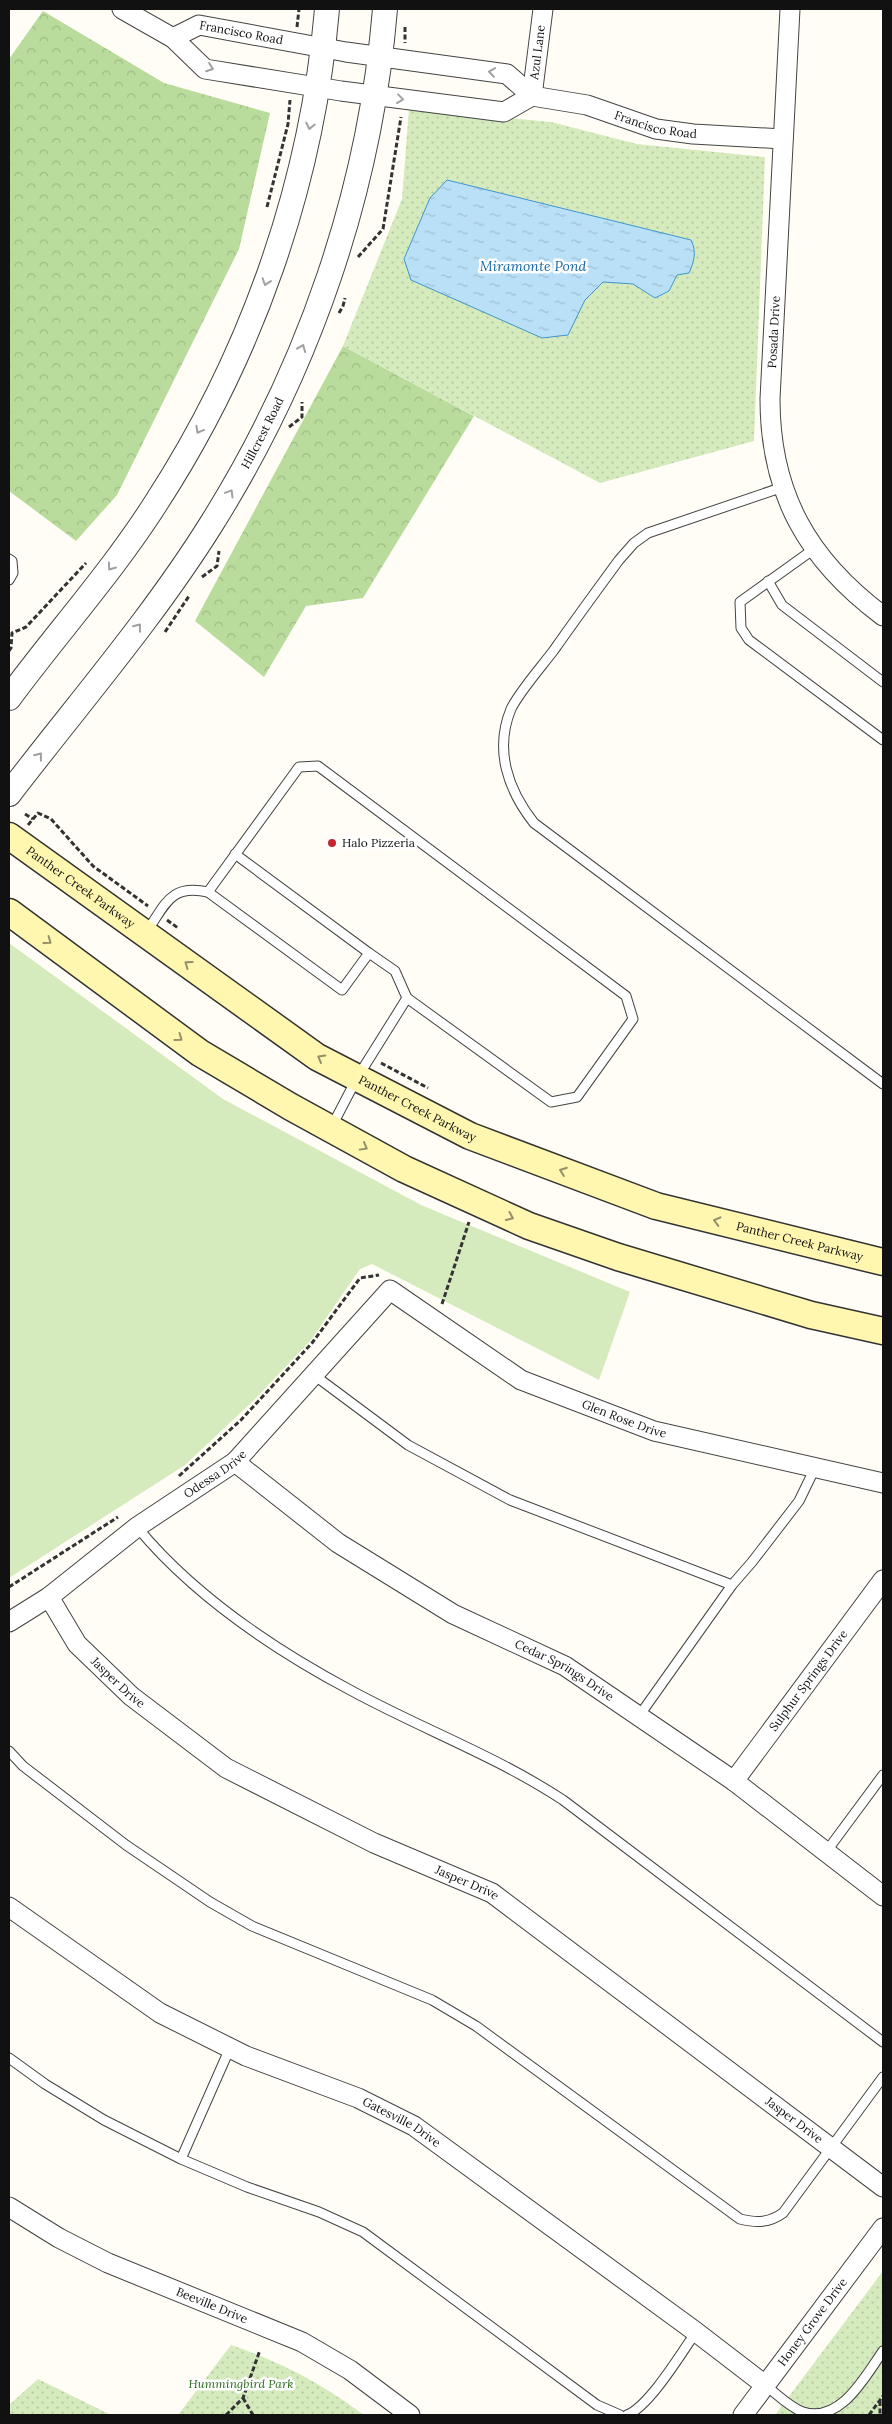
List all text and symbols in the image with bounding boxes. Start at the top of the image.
street label: Francisco Road [198,17,284,47]
street label: Azul Lane [526,24,548,81]
one-way arrow [205,62,214,72]
one-way arrow [488,67,497,77]
one-way arrow [397,93,405,104]
street label: Francisco Road [613,107,697,141]
one-way arrow [305,122,316,131]
water label: Miramonte Pond [480,257,587,275]
one-way arrow [262,278,272,286]
street label: Posada Drive [764,295,783,369]
one-way arrow [296,344,306,353]
street label: Hillcrest Road [237,395,286,471]
one-way arrow [195,425,205,434]
one-way arrow [223,490,233,499]
one-way arrow [108,561,117,571]
one-way arrow [132,624,140,633]
one-way arrow [33,753,41,762]
place label: Halo Pizzeria [342,835,415,850]
marker: Halo Pizzeria [326,837,338,849]
street label: Panther Creek Parkway [23,843,139,931]
one-way arrow [42,935,52,944]
one-way arrow [184,961,194,970]
one-way arrow [173,1032,182,1040]
one-way arrow [317,1054,326,1064]
street label: Panther Creek Parkway [356,1072,479,1145]
one-way arrow [359,1141,368,1151]
one-way arrow [559,1167,567,1177]
one-way arrow [505,1211,514,1222]
one-way arrow [712,1216,721,1227]
street label: Panther Creek Parkway [735,1218,866,1264]
street label: Glen Rose Drive [580,1396,668,1441]
street label: Odessa Drive [181,1446,250,1501]
street label: Sulphur Springs Drive [766,1626,851,1734]
street label: Cedar Springs Drive [513,1636,617,1704]
street label: Jasper Drive [87,1653,149,1711]
street label: Jasper Drive [432,1861,503,1903]
street label: Gatesville Drive [360,2093,444,2150]
street label: Jasper Drive [762,2093,827,2147]
street label: Honey Grove Drive [774,2274,850,2369]
street label: Beeville Drive [174,2284,251,2326]
park label: Hummingbird Park [188,2376,294,2391]

